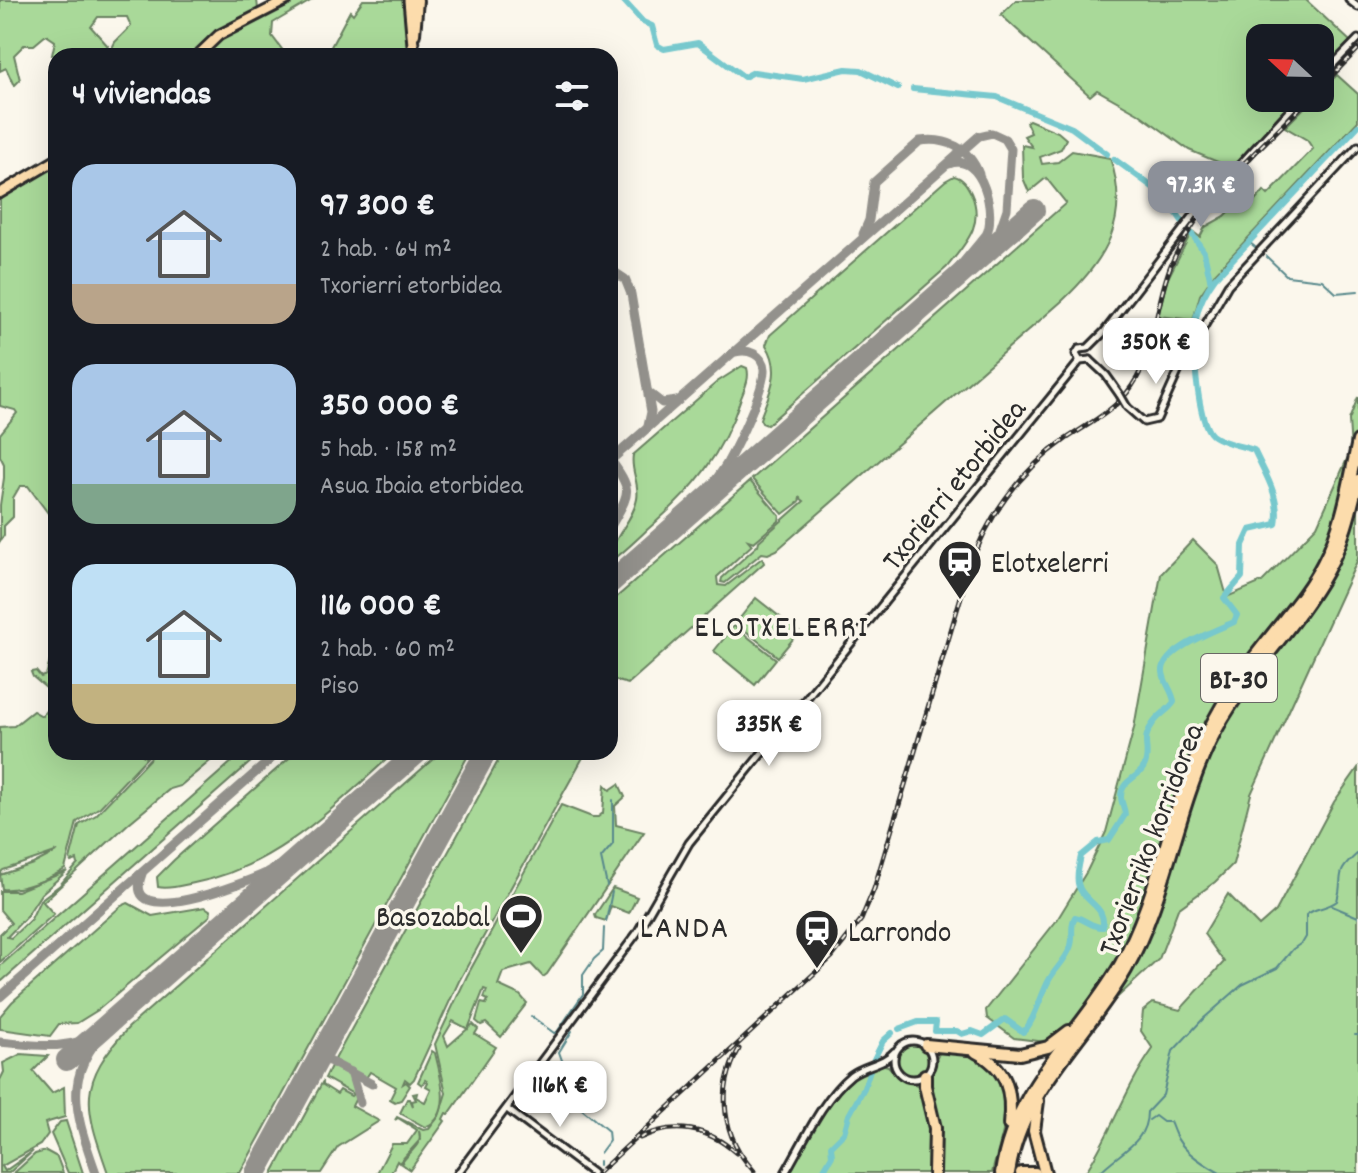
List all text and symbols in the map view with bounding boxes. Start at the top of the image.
north arrow [1246,24,1334,112]
map controls [1246,24,1334,112]
text: 4 viviendas [72,72,212,121]
icon: filters [550,74,594,118]
pin: 97.3K € [1127,161,1275,229]
text: 97.3K € [1166,168,1236,205]
text: 97 300 € [320,183,435,232]
icon: home [136,196,232,292]
text: 2 hab. · 64 m² [320,232,452,269]
text: Txorierri etorbidea [320,269,502,306]
pin: 350K € [1091,318,1221,386]
text: 350K € [1121,325,1191,362]
text: 350 000 € [320,383,460,432]
street label: Txorierri etorbidea [874,391,1040,582]
icon: home [136,396,232,492]
text: 5 hab. · 158 m² [320,432,457,469]
text: Asua Ibaia etorbidea [320,469,523,506]
station icon: Elotxelerri [936,538,984,601]
place label: Elotxelerri [991,545,1109,588]
text: 116 000 € [320,583,442,632]
icon: home [136,596,232,692]
district label: ELOTXELERRI [694,607,870,653]
text: 2 hab. · 60 m² [320,632,455,669]
road number: BI-30 [1201,654,1277,702]
text: Piso [320,669,359,706]
pin: 335K € [704,700,834,768]
text: 335K € [735,707,803,744]
street label: Txorierriko korridorea [1090,717,1219,963]
sports icon: Basozabal [497,892,545,955]
place label: Basozabal [376,899,490,942]
station icon: Larrondo [793,907,841,970]
district label: LANDA [640,908,730,954]
place label: Larrondo [848,914,951,957]
pin: 116K € [495,1061,625,1129]
text: 116K € [532,1068,588,1105]

